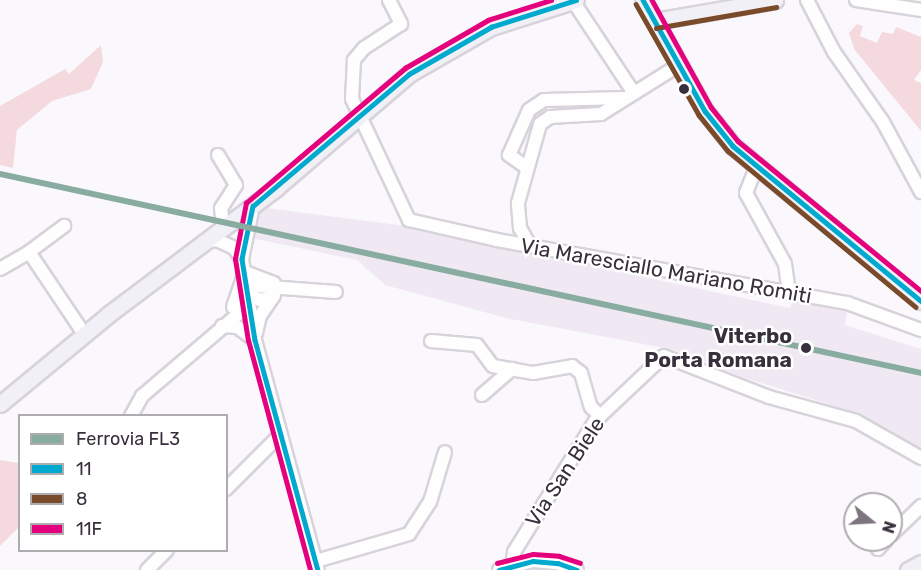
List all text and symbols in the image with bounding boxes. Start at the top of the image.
unlabelled marker [678,83,690,95]
street label: Via Maresciallo Mariano Romiti [518,233,814,309]
place label: Viterbo Porta Romana [644,323,792,373]
marker: Viterbo Porta Romana [797,339,815,357]
street label: Via San Biele [520,412,610,532]
legend [18,414,228,552]
text: Ferrovia FL3 [76,428,180,450]
text: 11 [76,458,91,480]
text: 8 [76,488,87,510]
north arrow [843,492,903,552]
text: 11F [76,518,102,540]
text: N [878,519,900,536]

